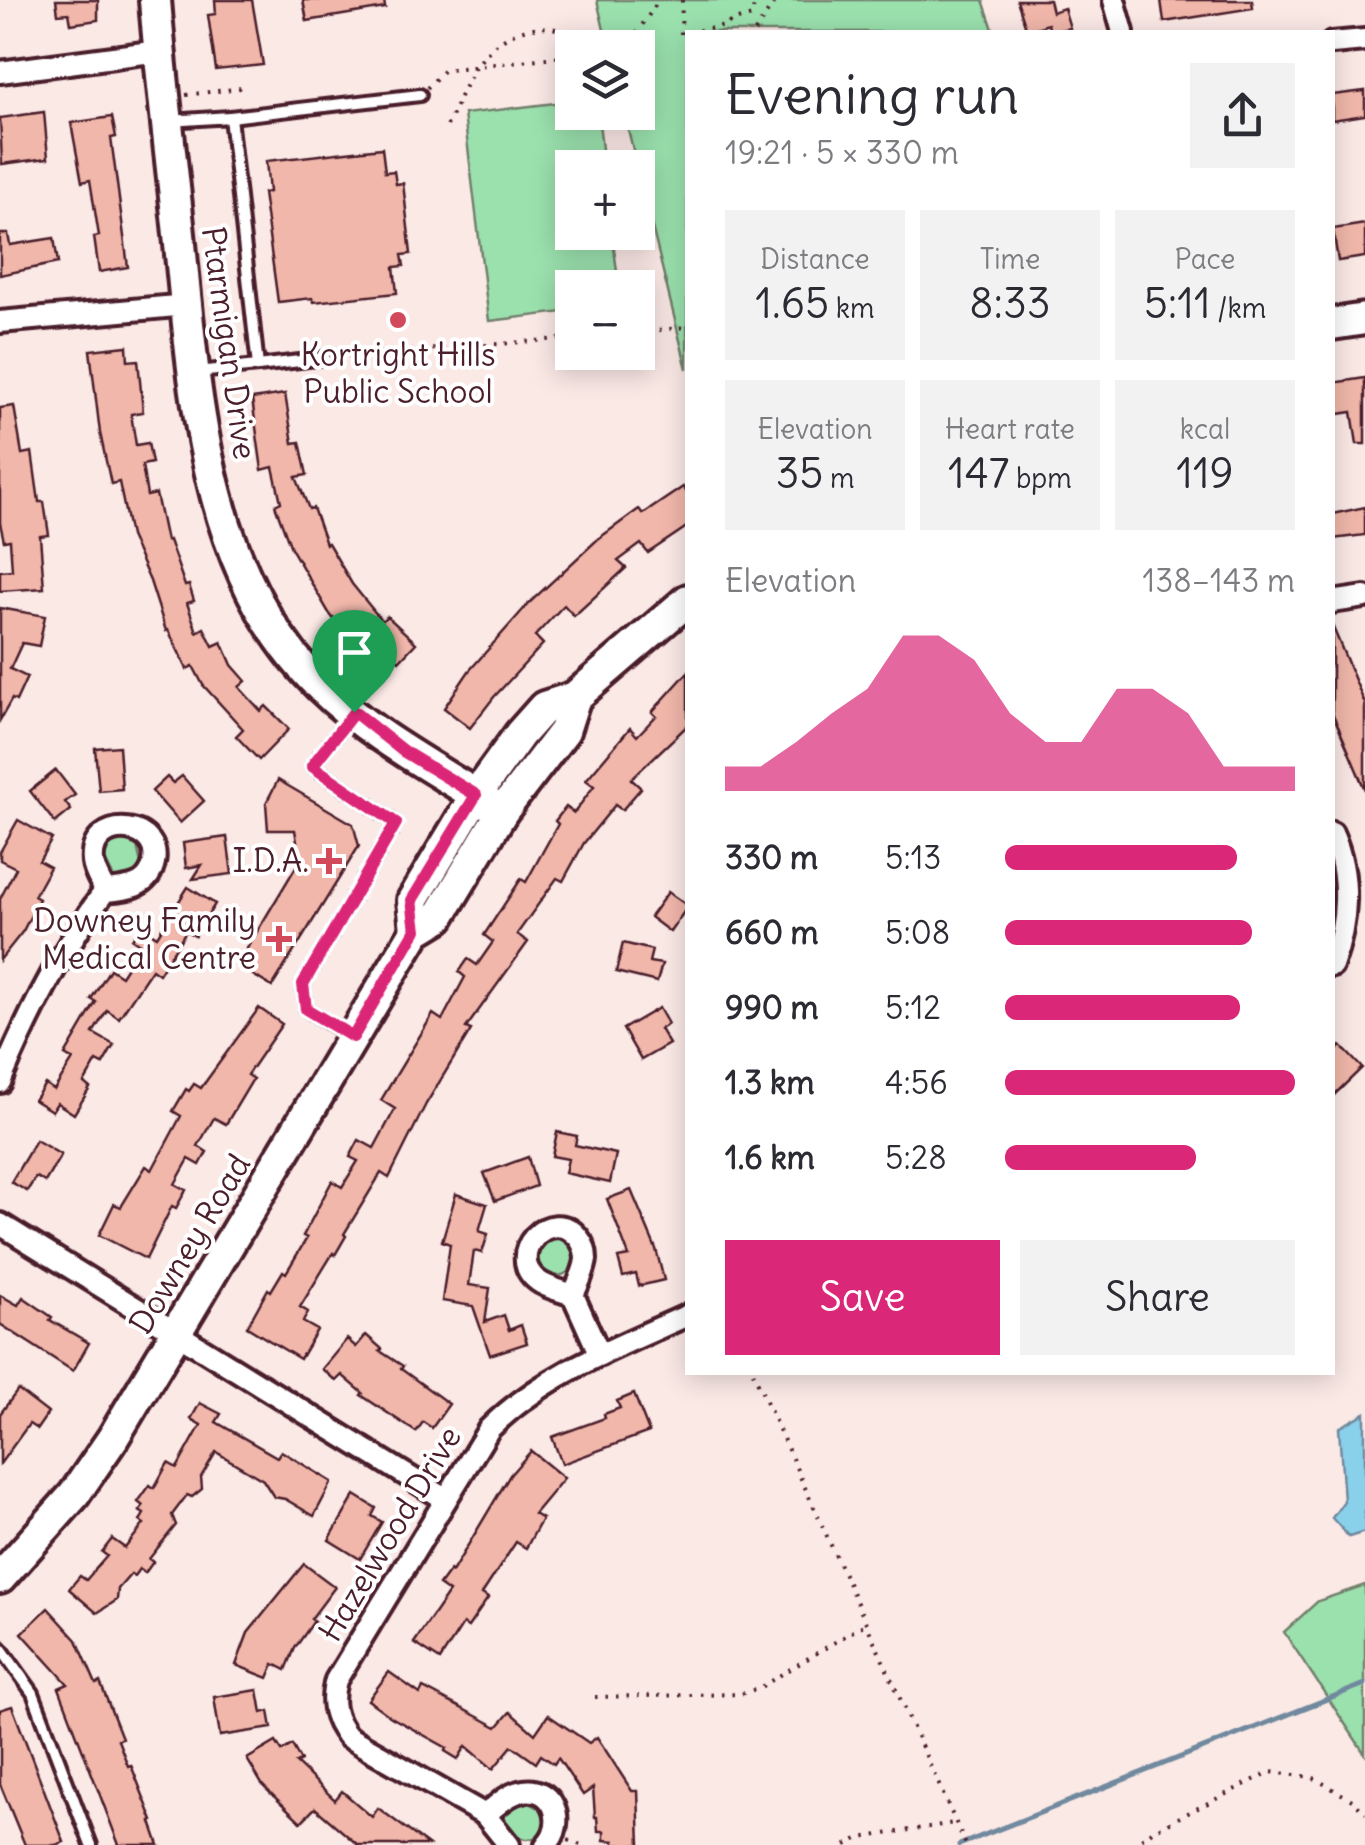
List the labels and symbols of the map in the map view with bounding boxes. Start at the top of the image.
street label: Ptarmigan Drive [193,224,266,462]
marker: Kortright Hills Public School [387,309,409,331]
place label: Kortright Hills Public School [301,334,495,412]
pin [312,610,397,713]
place label: I.D.A. [232,840,309,881]
marker: I.D.A. [318,850,340,872]
place label: Downey Family Medical Centre [33,900,256,978]
marker: Downey Family Medical Centre [266,926,292,952]
street label: Downey Road [120,1146,259,1341]
street label: Hazelwood Drive [309,1419,470,1649]

